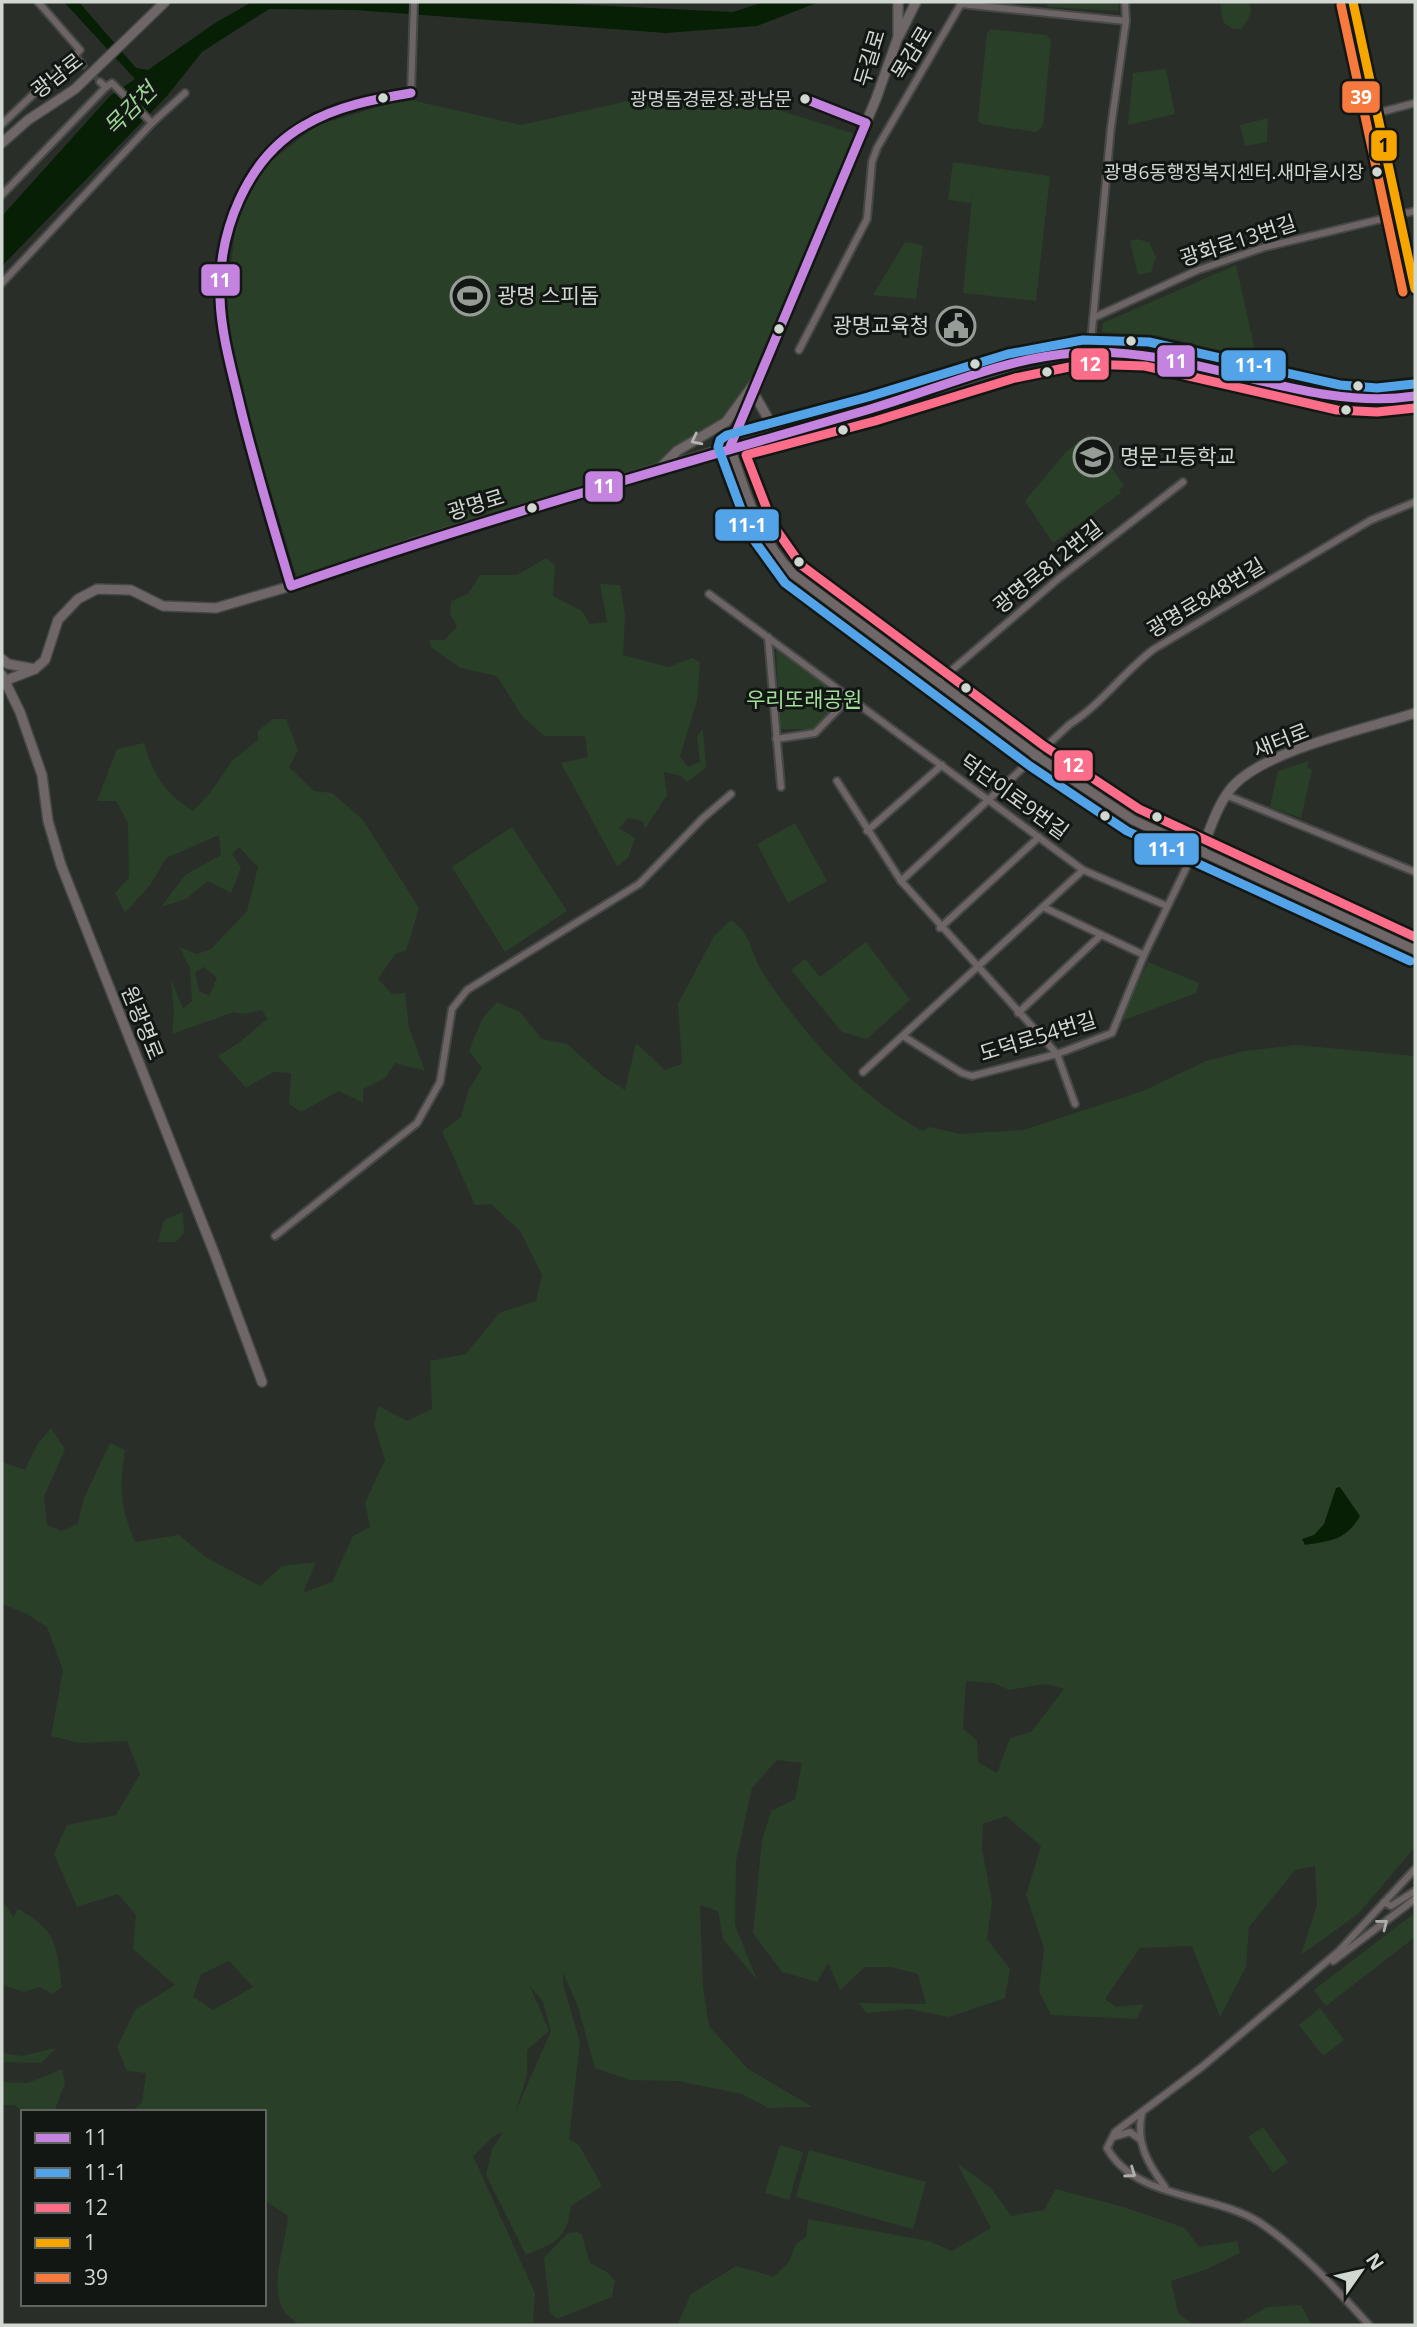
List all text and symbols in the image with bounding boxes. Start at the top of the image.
street label: 목감로 [884,20,938,85]
street label: 두길로 [847,26,891,90]
street label: 광남로 [25,46,88,104]
water label: 목감천 [96,73,165,142]
line badge: 39 [1341,80,1381,114]
text: 39 [1350,84,1372,110]
place label: 광명돔경륜장.광남문 [630,86,792,112]
unlabelled marker [376,91,390,105]
marker: 광명돔경륜장.광남문 [798,92,812,106]
line badge: 1 [1370,129,1398,162]
text: 1 [1379,132,1389,158]
place label: 광명6동행정복지센터.새마을시장 [1103,159,1364,185]
marker: 광명6동행정복지센터.새마을시장 [1370,165,1384,179]
street label: 광화로13번길 [1176,208,1299,272]
line badge: 11 [200,263,241,297]
text: 11 [209,267,231,293]
sports icon: 광명 스피돔 [449,275,491,317]
place label: 광명 스피돔 [497,281,599,309]
public building icon: 광명교육청 [935,305,977,347]
place label: 광명교육청 [832,311,929,339]
unlabelled marker [772,322,786,336]
unlabelled marker [1124,334,1138,348]
line badge: 11 [1156,344,1196,378]
line badge: 12 [1070,347,1110,381]
text: 11 [1165,348,1187,374]
line badge: 11-1 [1220,349,1287,382]
text: 12 [1079,351,1101,377]
text: 11-1 [1235,352,1273,378]
unlabelled marker [968,357,982,371]
unlabelled marker [1040,365,1054,379]
unlabelled marker [1351,379,1365,393]
unlabelled marker [1339,403,1353,417]
unlabelled marker [836,423,850,437]
one-way arrow [691,431,703,445]
school or university icon: 명문고등학교 [1072,436,1114,478]
place label: 명문고등학교 [1120,442,1236,470]
line badge: 11 [584,470,624,503]
text: 11 [593,473,615,499]
street label: 광명로 [444,482,508,526]
unlabelled marker [525,501,539,515]
line badge: 11-1 [714,508,780,542]
text: 11-1 [728,512,766,538]
street label: 광명로812번길 [987,514,1108,619]
street label: 광명로848번길 [1141,551,1270,643]
unlabelled marker [792,555,806,569]
unlabelled marker [959,681,973,695]
park label: 우리또래공원 [746,685,862,713]
street label: 새터로 [1249,716,1313,764]
street label: 덕단이로9번길 [955,747,1075,845]
line badge: 12 [1053,749,1094,782]
text: 12 [1062,752,1084,778]
unlabelled marker [1098,809,1112,823]
unlabelled marker [1150,810,1164,824]
line badge: 11-1 [1133,832,1200,866]
text: 11-1 [1148,836,1186,862]
street label: 원광명로 [115,982,170,1064]
street label: 도덕로54번길 [976,1005,1099,1067]
one-way arrow [1375,1920,1388,1932]
legend [21,2110,266,2306]
text: 11 [84,2123,108,2151]
text: 11-1 [84,2158,127,2186]
one-way arrow [1123,2165,1136,2177]
text: 12 [84,2193,108,2221]
text: 1 [84,2228,96,2256]
north arrow [1326,2236,1396,2306]
text: N [1360,2248,1390,2275]
text: 39 [84,2263,108,2291]

